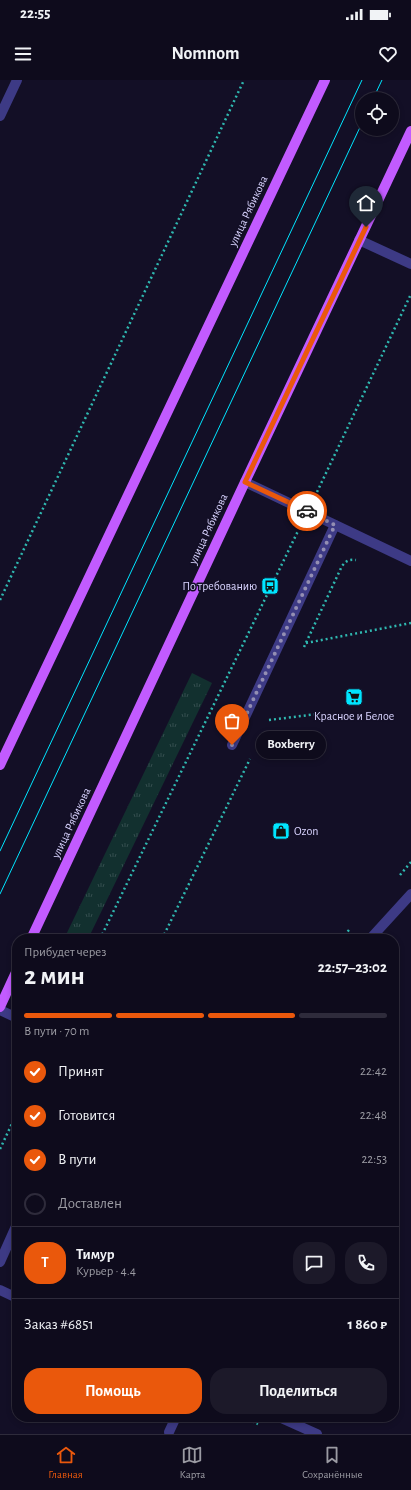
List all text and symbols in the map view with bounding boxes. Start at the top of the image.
text: 22:55 [20,6,51,21]
icon: menu [12,43,34,65]
icon: heart [377,43,399,65]
text: Nomnom [171,45,240,63]
map controls [355,92,399,136]
button: locate [355,92,399,136]
street label: улица Рябикова [226,173,271,250]
pin [349,186,383,227]
icon: home [355,192,377,214]
street label: улица Рябикова [186,491,231,568]
courier [287,491,327,531]
icon: car [296,500,318,522]
bus stop icon: По требованию [260,576,280,596]
place label: По требованию [182,580,257,592]
supermarket icon: Красное и Белое [344,687,364,707]
pin [215,704,249,745]
icon: bag [221,710,243,732]
place label: Красное и Белое [314,710,394,722]
callout: Boxberry [256,731,326,759]
text: Boxberry [267,738,315,751]
street label: улица Рябикова [49,785,94,862]
shop icon: Ozon [271,821,291,841]
place label: Ozon [294,825,318,837]
text: Прибудет через [24,946,106,959]
text: 22:57–23:02 [318,960,387,975]
text: 2 мин [24,963,85,989]
text: В пути · 70 m [24,1025,89,1038]
icon: check [24,1061,46,1083]
text: Принят [58,1064,103,1079]
text: 22:42 [360,1065,387,1078]
icon: check [24,1105,46,1127]
text: Готовится [58,1108,115,1123]
text: 22:48 [360,1109,387,1122]
icon: check [24,1149,46,1171]
text: В пути [58,1152,96,1167]
text: 22:53 [361,1153,387,1166]
text: Доставлен [58,1196,122,1211]
button: chat [293,1242,335,1284]
button: phone [345,1242,387,1284]
text: Тимур [76,1247,115,1262]
text: Т [41,1255,49,1270]
text: Курьер · 4.4 [76,1265,136,1278]
text: Заказ #6851 [24,1317,94,1332]
text: 1 860 ₽ [348,1317,387,1332]
button: Помощь [24,1368,202,1414]
button: Поделиться [210,1368,387,1414]
tab: Главная [48,1444,83,1481]
tab: Карта [179,1444,205,1481]
tab: Сохранённые [302,1444,363,1481]

